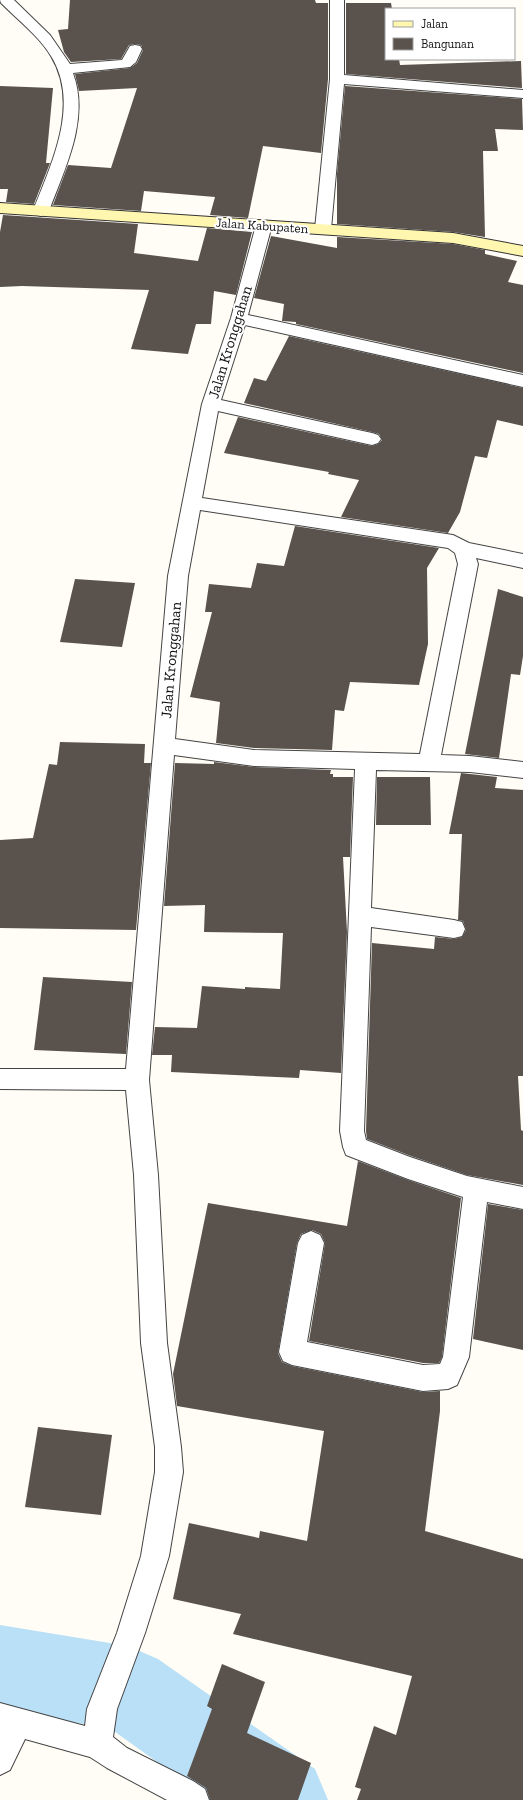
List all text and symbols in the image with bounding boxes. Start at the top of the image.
legend [385,8,515,60]
text: Jalan [421,17,448,31]
text: Bangunan [421,37,474,51]
street label: Jalan Kabupaten [215,215,309,236]
street label: Jalan Kronggahan [204,283,256,401]
street label: Jalan Kronggahan [157,601,185,719]

